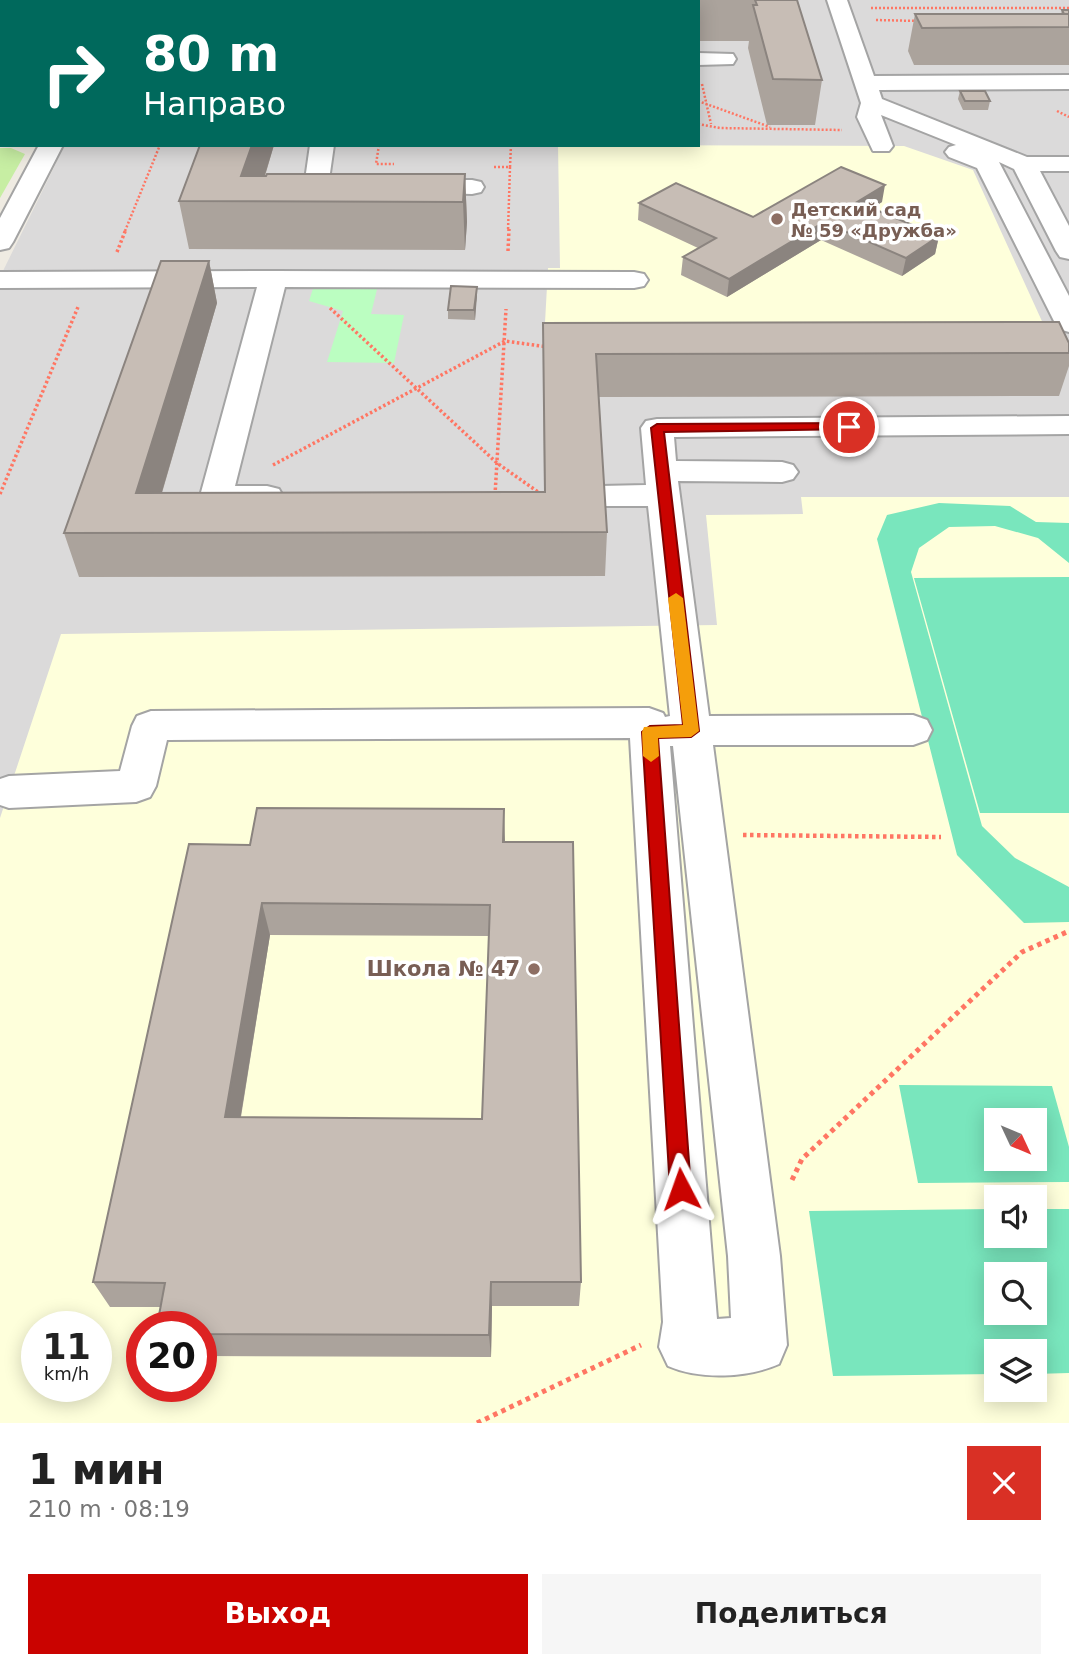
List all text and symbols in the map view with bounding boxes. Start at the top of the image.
text: 80 m [143,26,279,83]
icon: right [28,28,119,119]
text: Направо [143,85,286,123]
place label: Детский сад № 59 «Дружба» [791,199,957,241]
marker: Детский сад № 59 «Дружба» [769,211,785,227]
pin [819,397,879,457]
icon: arrive [830,408,868,446]
place label: Школа № 47 [367,957,520,981]
marker: Школа № 47 [526,961,542,977]
north arrow [984,1108,1046,1171]
map controls [984,1108,1047,1402]
position arrow [644,1152,718,1226]
button: sound [984,1185,1047,1248]
button: search [984,1262,1047,1325]
speed limit sign: 20 [126,1311,217,1402]
text: 11 [42,1327,91,1367]
button: layers [984,1339,1047,1402]
text: km/h [44,1363,89,1384]
text: 1 мин [28,1445,165,1494]
button: close [967,1446,1041,1520]
text: 210 m · 08:19 [28,1496,190,1522]
button: Выход [28,1574,528,1654]
button: Поделиться [542,1574,1041,1654]

